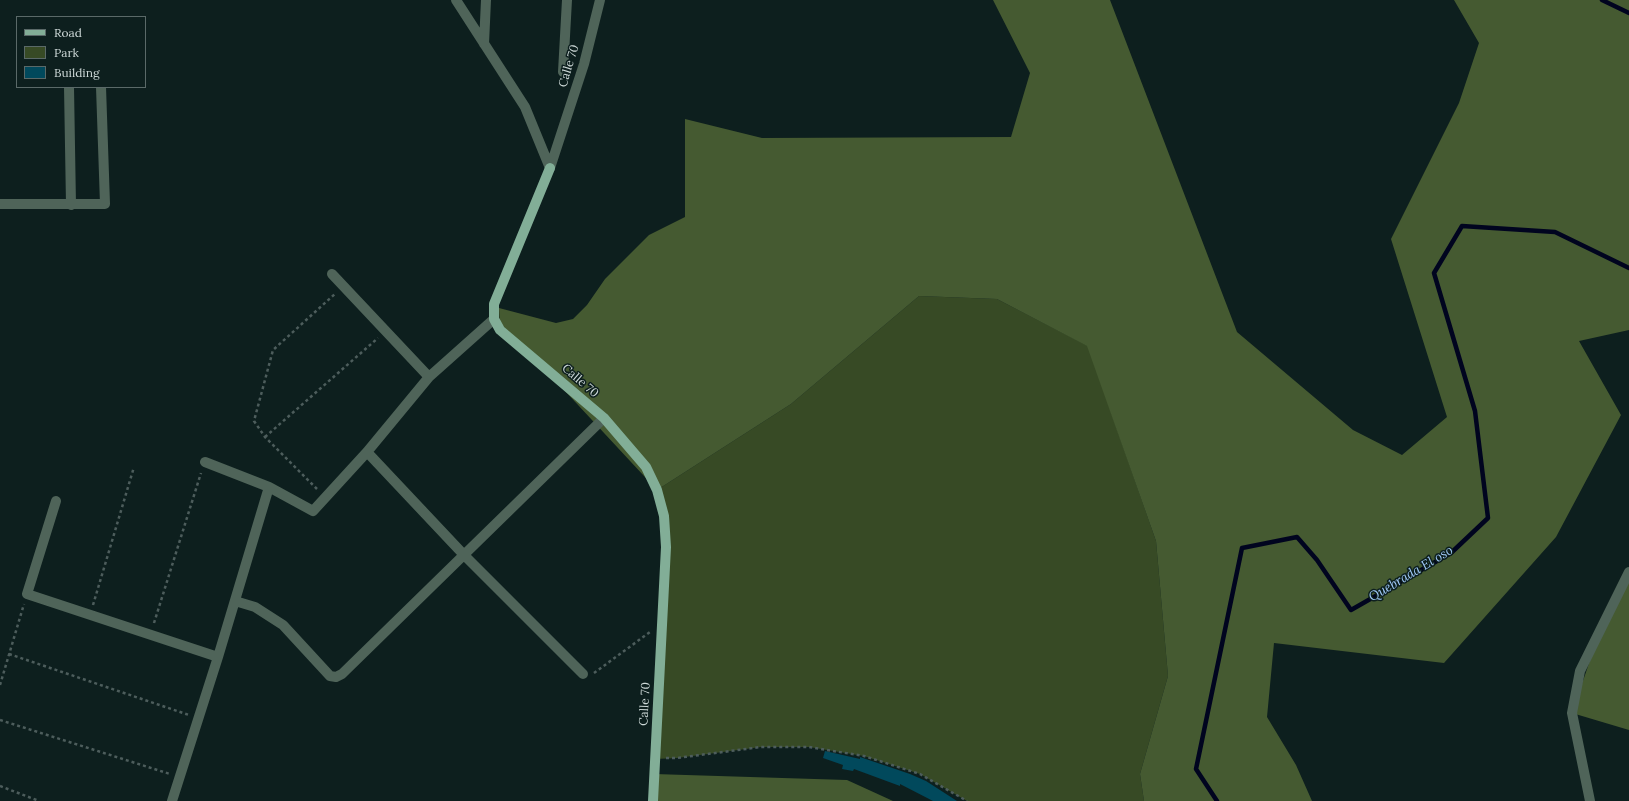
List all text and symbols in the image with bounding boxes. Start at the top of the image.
legend [16,16,146,88]
text: Road [54,25,82,40]
street label: Calle 70 [556,43,582,89]
text: Park [54,45,79,60]
text: Building [54,65,100,80]
street label: Calle 70 [559,361,601,401]
water label: Quebrada El oso [1366,543,1456,605]
street label: Calle 70 [637,682,653,726]

